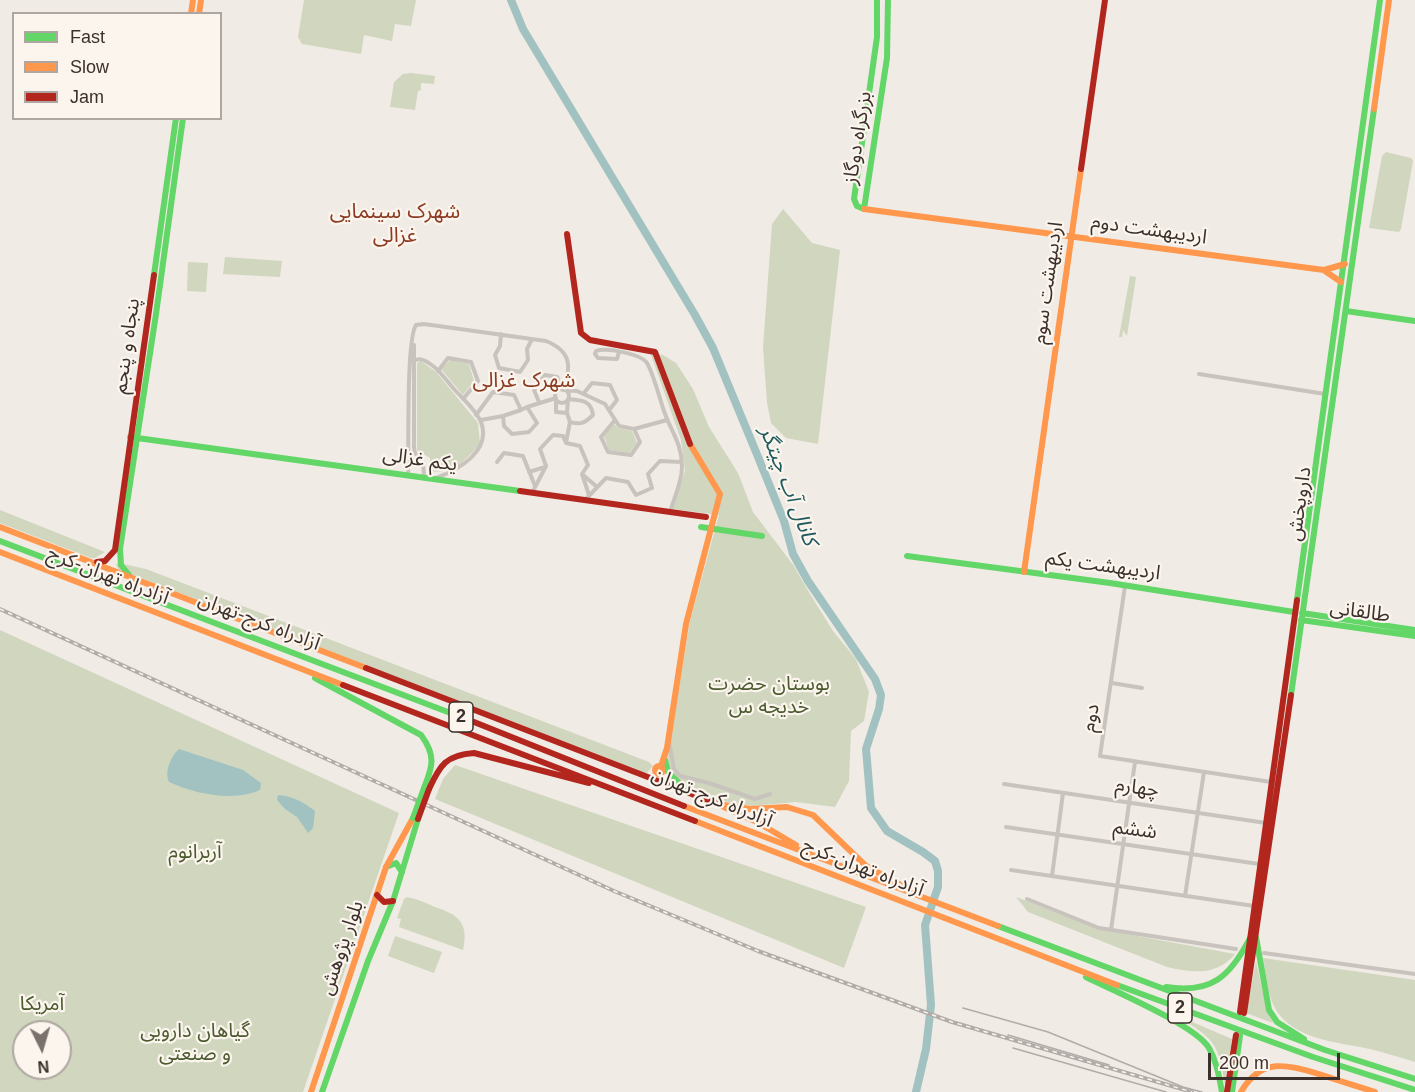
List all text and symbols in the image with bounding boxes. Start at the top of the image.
legend [12,12,222,120]
text: Fast [70,27,105,47]
text: Slow [70,57,109,77]
text: Jam [70,87,104,107]
street label: بزرگراه دوگاز [839,90,877,186]
district label: شهرک سینمایی غزالی [330,199,460,249]
street label: اردیبهشت دوم [1090,210,1208,250]
street label: اردیبهشت سوم [1028,220,1068,346]
street label: پنجاه و پنجم [108,297,146,395]
district label: شهرک غزالی [472,368,576,394]
water label: کانال آب چیتگر [754,423,822,549]
street label: یکم غزالی [381,443,459,477]
street label: داروپخش [1283,465,1317,543]
street label: آزادراه تهران-کرج [44,542,172,610]
street label: اردیبهشت یکم [1044,546,1162,586]
street label: آزادراه کرج-تهران [195,588,323,656]
street label: طالقانی [1328,596,1392,628]
park label: بوستان حضرت خدیجه س [708,672,830,719]
road number: 2 [449,702,473,732]
street label: دوم [1077,702,1105,734]
street label: آزادراه کرج-تهران [648,763,776,833]
street label: چهارم [1114,773,1160,803]
street label: ششم [1112,815,1158,845]
street label: آزادراه تهران-کرج [799,834,927,902]
park label: آربرانوم [168,840,222,864]
street label: بلوار پژوهش [315,898,369,998]
park label: آمریکا [20,992,64,1016]
road number: 2 [1168,993,1192,1023]
park label: گیاهان دارویی و صنعتی [140,1019,250,1066]
north arrow [12,1020,72,1080]
scale bar [1211,1041,1343,1079]
text: 200 m [1219,1053,1269,1073]
text: N [37,1057,50,1075]

